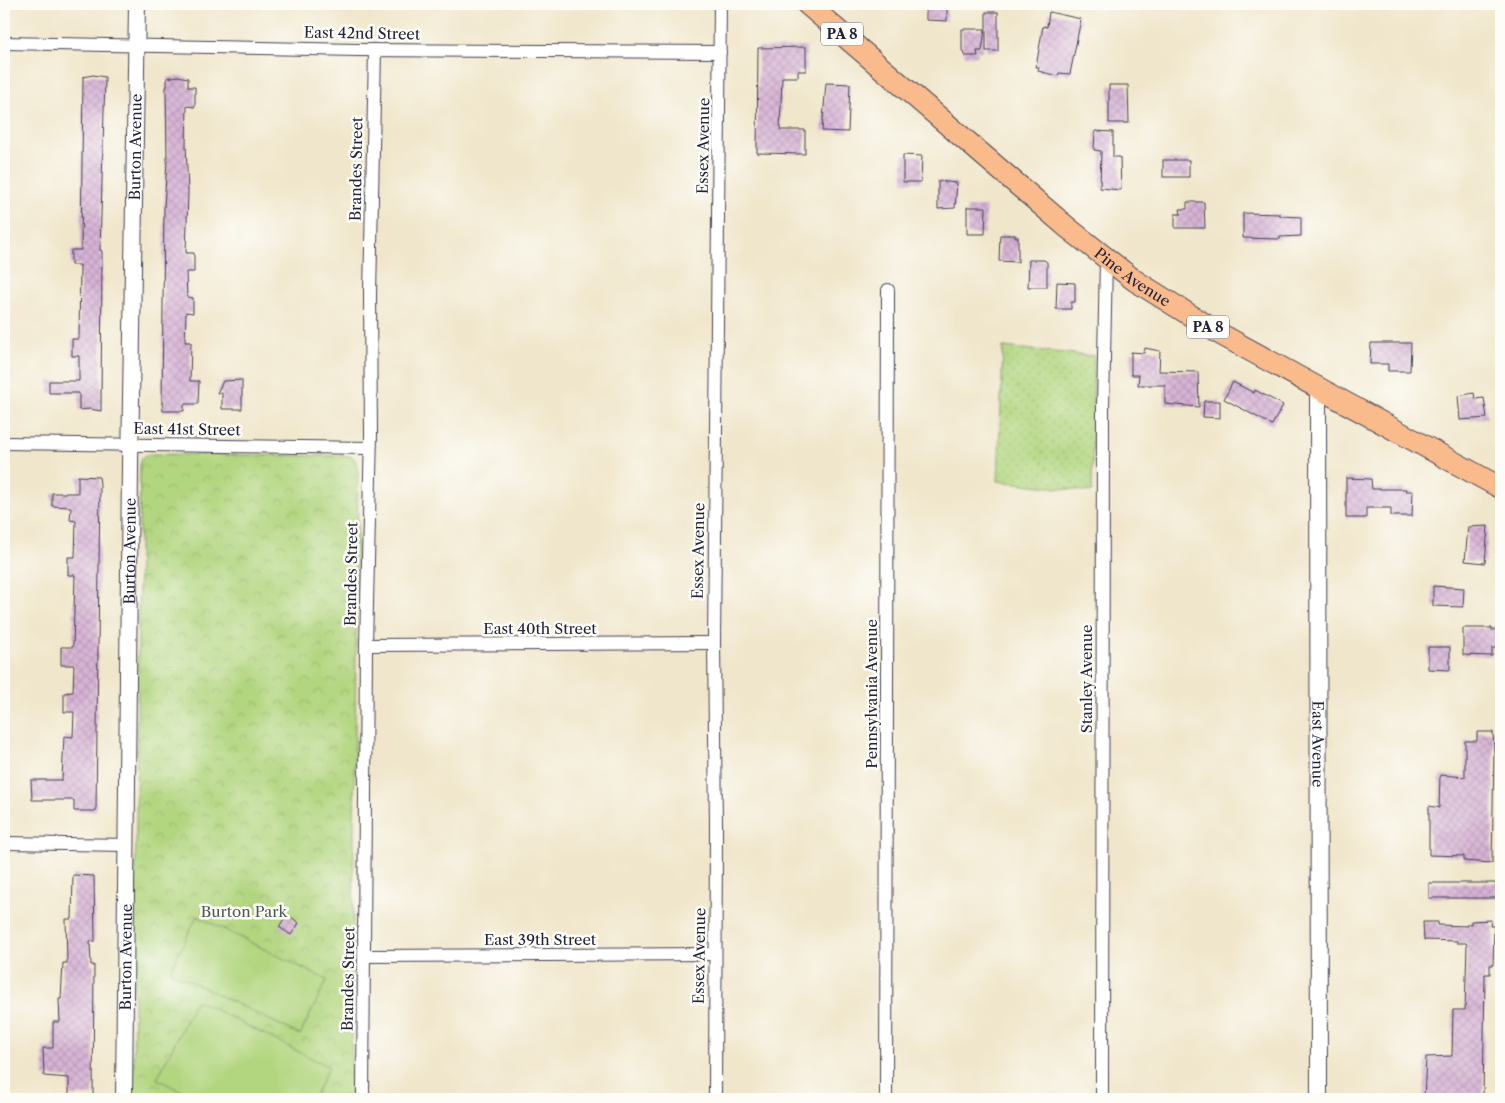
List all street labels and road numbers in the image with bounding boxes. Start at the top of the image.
street label: East 42nd Street [304,22,421,44]
road number: PA 8 [821,22,863,46]
street label: Burton Avenue [125,94,145,201]
street label: Essex Avenue [693,98,713,194]
street label: Brandes Street [346,116,366,221]
street label: Pine Avenue [1091,243,1174,310]
road number: PA 8 [1187,316,1229,338]
street label: East 41st Street [133,419,241,439]
street label: Burton Avenue [119,498,139,604]
street label: Essex Avenue [688,503,708,599]
street label: Brandes Street [341,521,361,626]
street label: East 40th Street [483,619,597,638]
street label: Pennsylvania Avenue [862,619,881,769]
street label: Stanley Avenue [1077,625,1096,733]
street label: East Avenue [1309,701,1328,787]
street label: Burton Avenue [115,904,135,1010]
street label: Essex Avenue [689,908,709,1004]
street label: Brandes Street [338,926,358,1031]
street label: East 39th Street [484,930,597,949]

